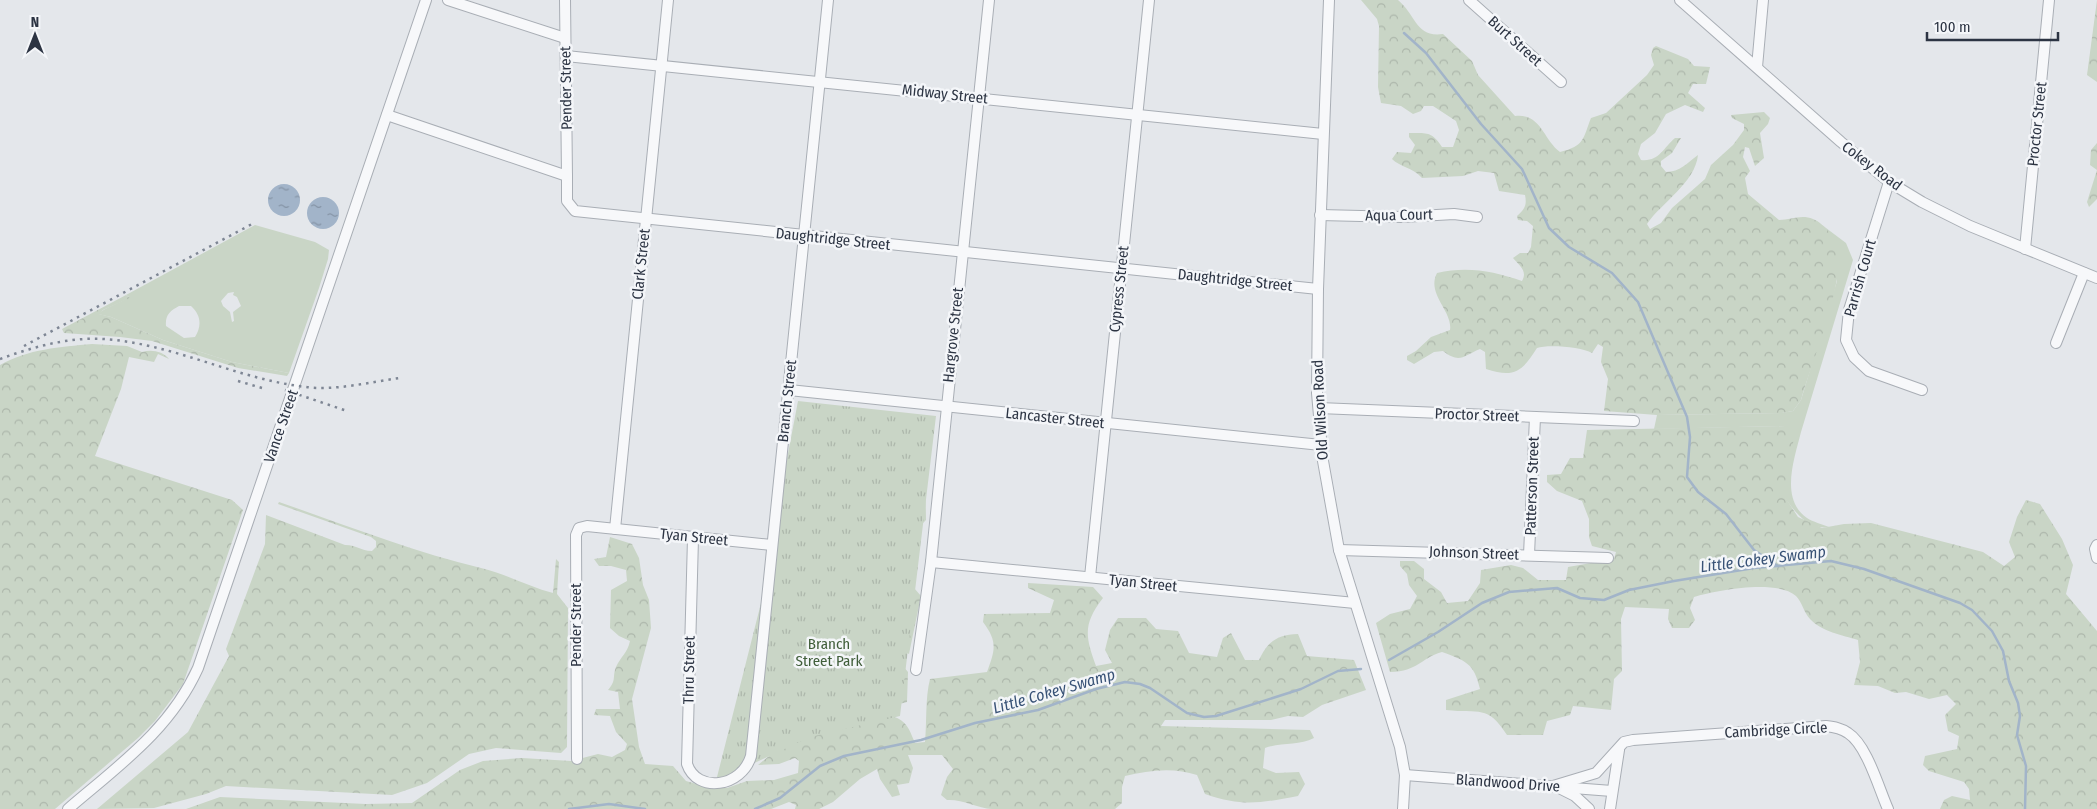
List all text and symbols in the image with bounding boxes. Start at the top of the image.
north arrow [10,10,60,60]
scale bar [1927,10,2058,42]
street label: Burt Street [1484,12,1546,70]
text: N [31,14,39,31]
text: 100 m [1934,18,1971,36]
street label: Pender Street [556,46,576,130]
street label: Midway Street [901,81,989,107]
street label: Proctor Street [2024,81,2050,167]
street label: Cokey Road [1838,138,1906,194]
street label: Aqua Court [1365,205,1433,225]
street label: Daughtridge Street [775,224,891,254]
street label: Clark Street [628,227,654,300]
street label: Parrish Court [1840,237,1880,319]
street label: Cypress Street [1106,245,1132,333]
street label: Daughtridge Street [1177,265,1293,295]
street label: Hargrove Street [939,286,967,383]
street label: Branch Street [774,359,800,443]
street label: Old Wilson Road [1308,359,1332,461]
street label: Vance Street [260,387,302,465]
street label: Lancaster Street [1005,404,1105,432]
street label: Proctor Street [1434,405,1520,425]
street label: Patterson Street [1521,436,1543,536]
street label: Tyan Street [659,524,729,550]
street label: Johnson Street [1429,542,1520,564]
water label: Little Cokey Swamp [1699,542,1827,576]
street label: Tyan Street [1108,570,1178,596]
street label: Pender Street [567,583,585,667]
park label: Branch Street Park [795,635,863,670]
street label: Thru Street [679,636,699,704]
water label: Little Cokey Swamp [991,664,1117,718]
street label: Cambridge Circle [1724,718,1828,742]
street label: Blandwood Drive [1455,770,1561,796]

